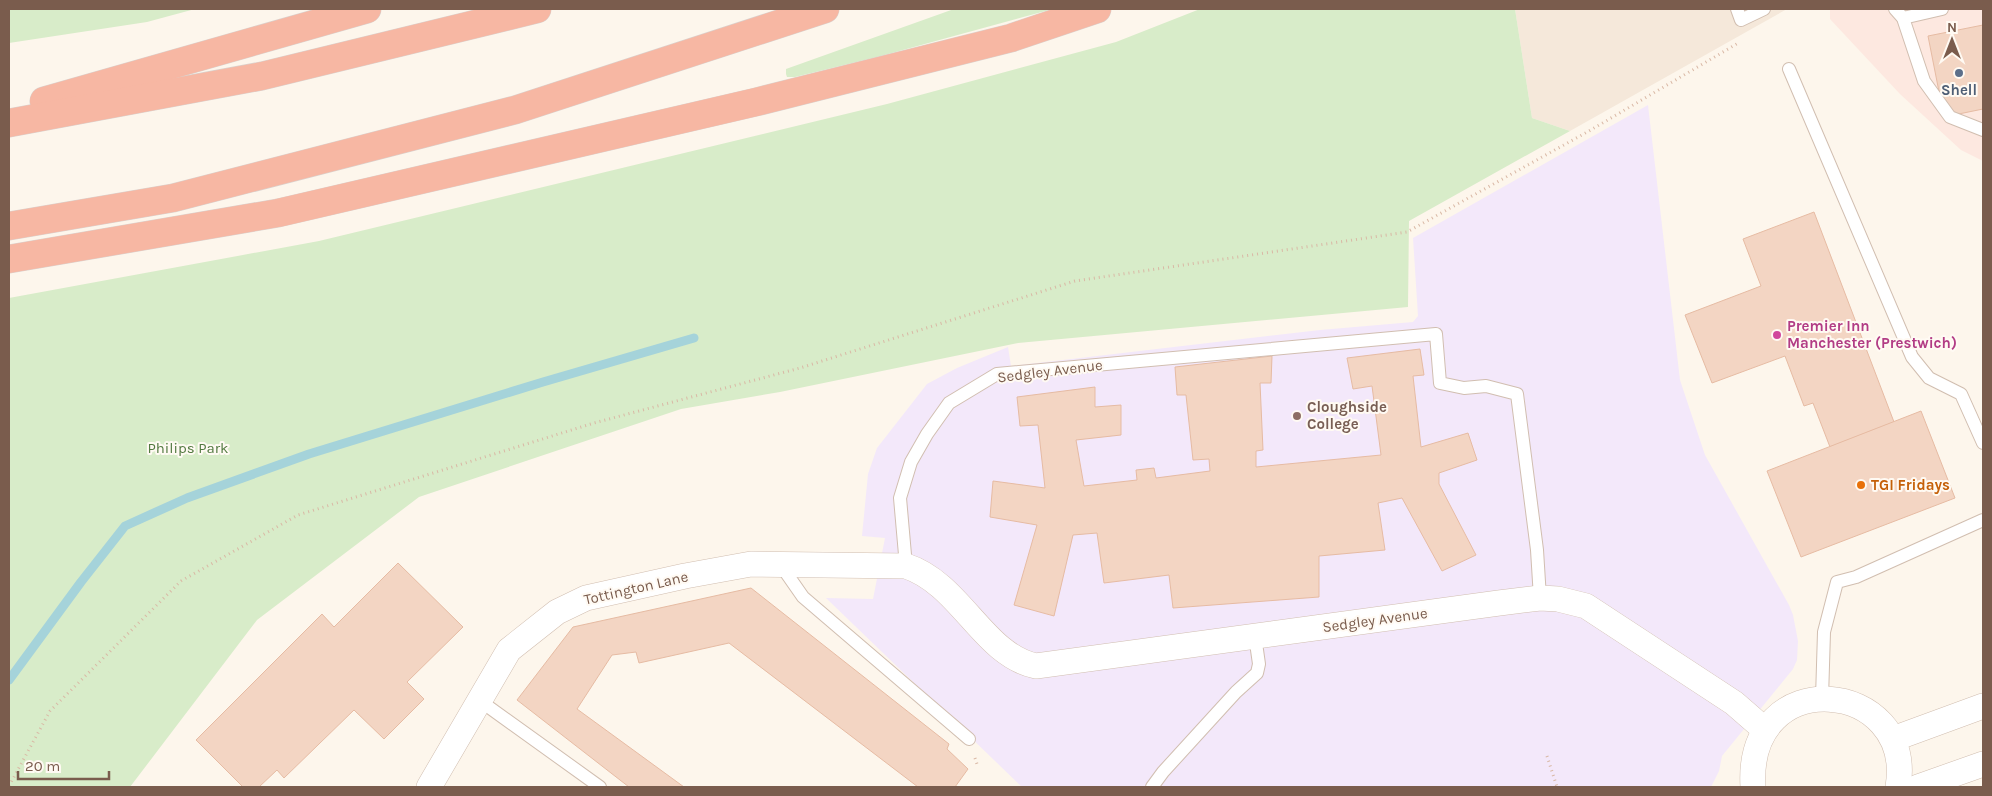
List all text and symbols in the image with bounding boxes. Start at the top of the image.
north arrow [1927,15,1977,65]
text: N [1947,19,1957,36]
marker: Shell [1953,67,1965,79]
place label: Shell [1941,81,1977,99]
place label: Premier Inn Manchester (Prestwich) [1787,317,1957,352]
marker: Premier Inn Manchester (Prestwich) [1771,329,1783,341]
street label: Sedgley Avenue [996,356,1104,386]
place label: Cloughside College [1307,398,1387,433]
marker: Cloughside College [1291,410,1303,422]
park label: Philips Park [147,439,229,457]
place label: TGI Fridays [1871,476,1950,494]
marker: TGI Fridays [1855,479,1867,491]
street label: Tottington Lane [582,567,690,609]
street label: Sedgley Avenue [1321,604,1429,636]
scale bar [18,748,109,780]
text: 20 m [25,757,60,775]

